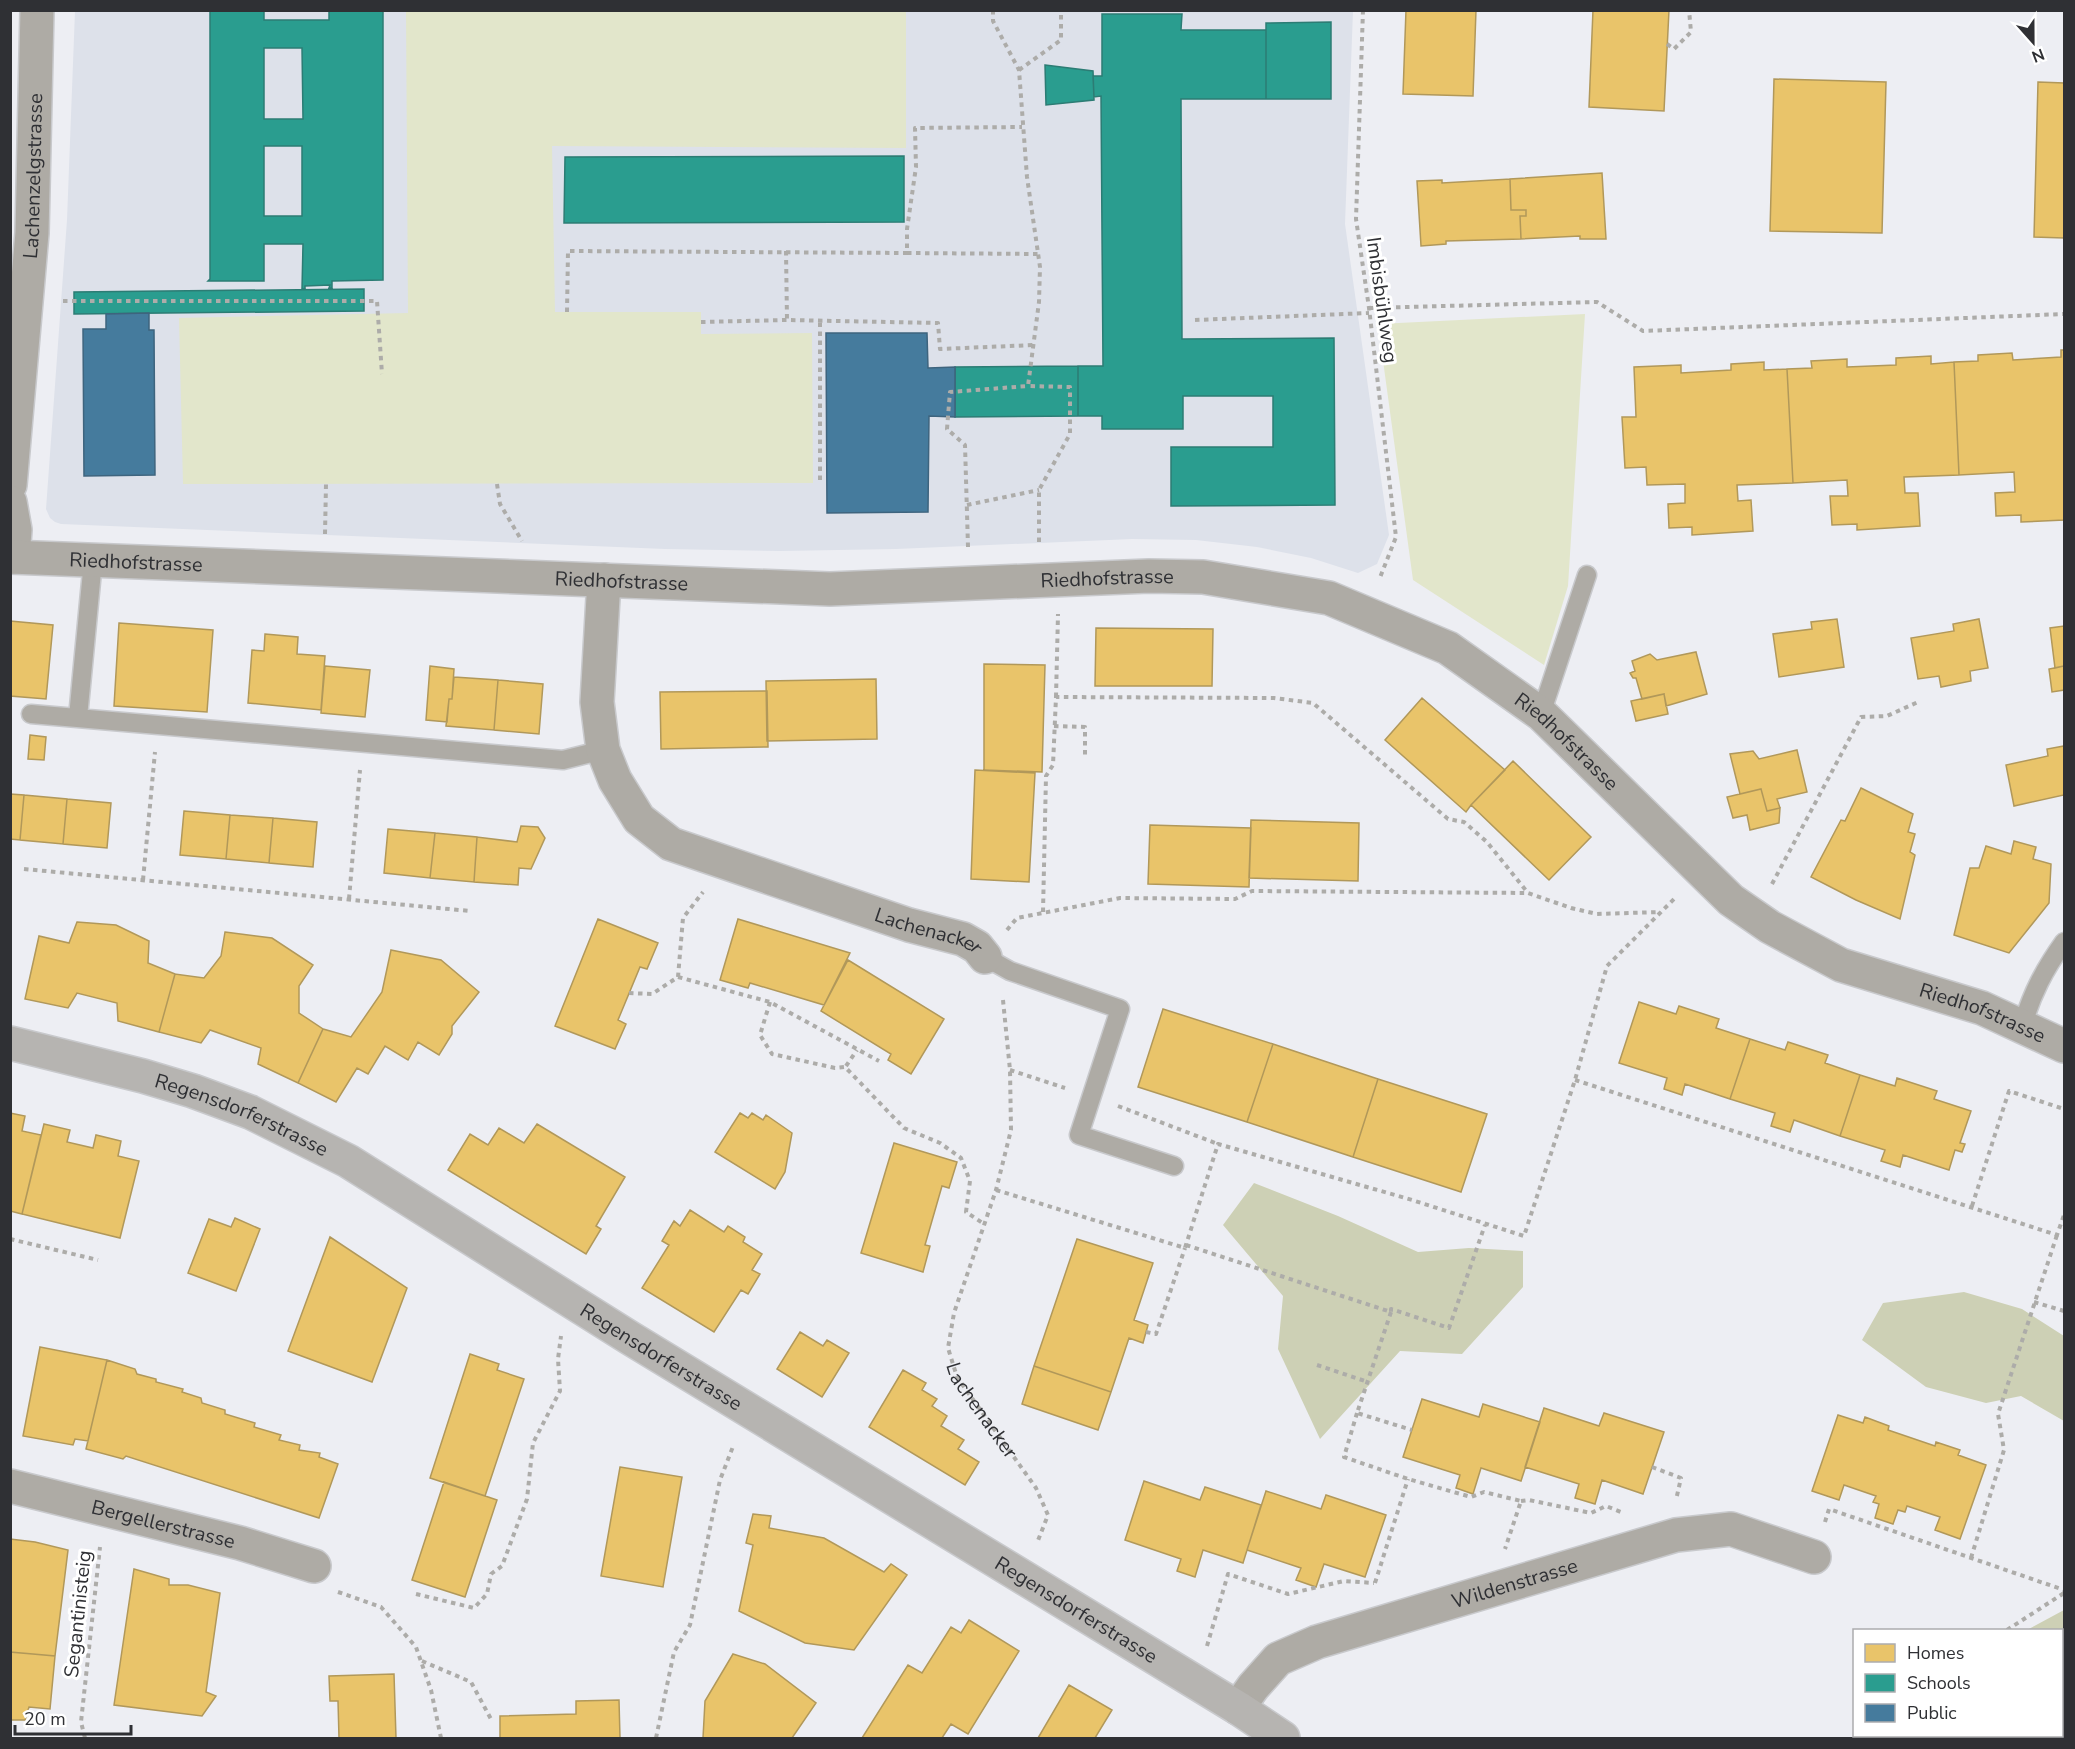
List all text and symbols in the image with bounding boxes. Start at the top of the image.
north arrow [2003,12,2063,72]
text: N [2028,43,2048,67]
street label: Lachenzelgstrasse [16,93,49,260]
street label: Imbisbühlweg [1360,235,1404,365]
street label: Riedhofstrasse [69,546,203,578]
street label: Riedhofstrasse [1040,562,1174,594]
street label: Riedhofstrasse [554,565,689,597]
street label: Riedhofstrasse [1509,686,1625,796]
street label: Lachenacker [871,901,990,959]
street label: Riedhofstrasse [1916,976,2050,1049]
street label: Regensdorferstrasse [152,1067,333,1163]
street label: Regensdorferstrasse [575,1297,748,1417]
street label: Lachenacker [940,1359,1024,1464]
street label: Bergellerstrasse [89,1493,238,1555]
street label: Segantinisteig [58,1549,98,1679]
street label: Regensdorferstrasse [990,1550,1163,1669]
street label: Wildenstrasse [1448,1552,1581,1615]
legend [1853,1629,2063,1737]
text: Homes [1907,1641,1964,1665]
text: Schools [1907,1671,1971,1695]
scale bar [15,1698,130,1736]
text: Public [1907,1701,1957,1725]
text: 20 m [24,1707,66,1731]

